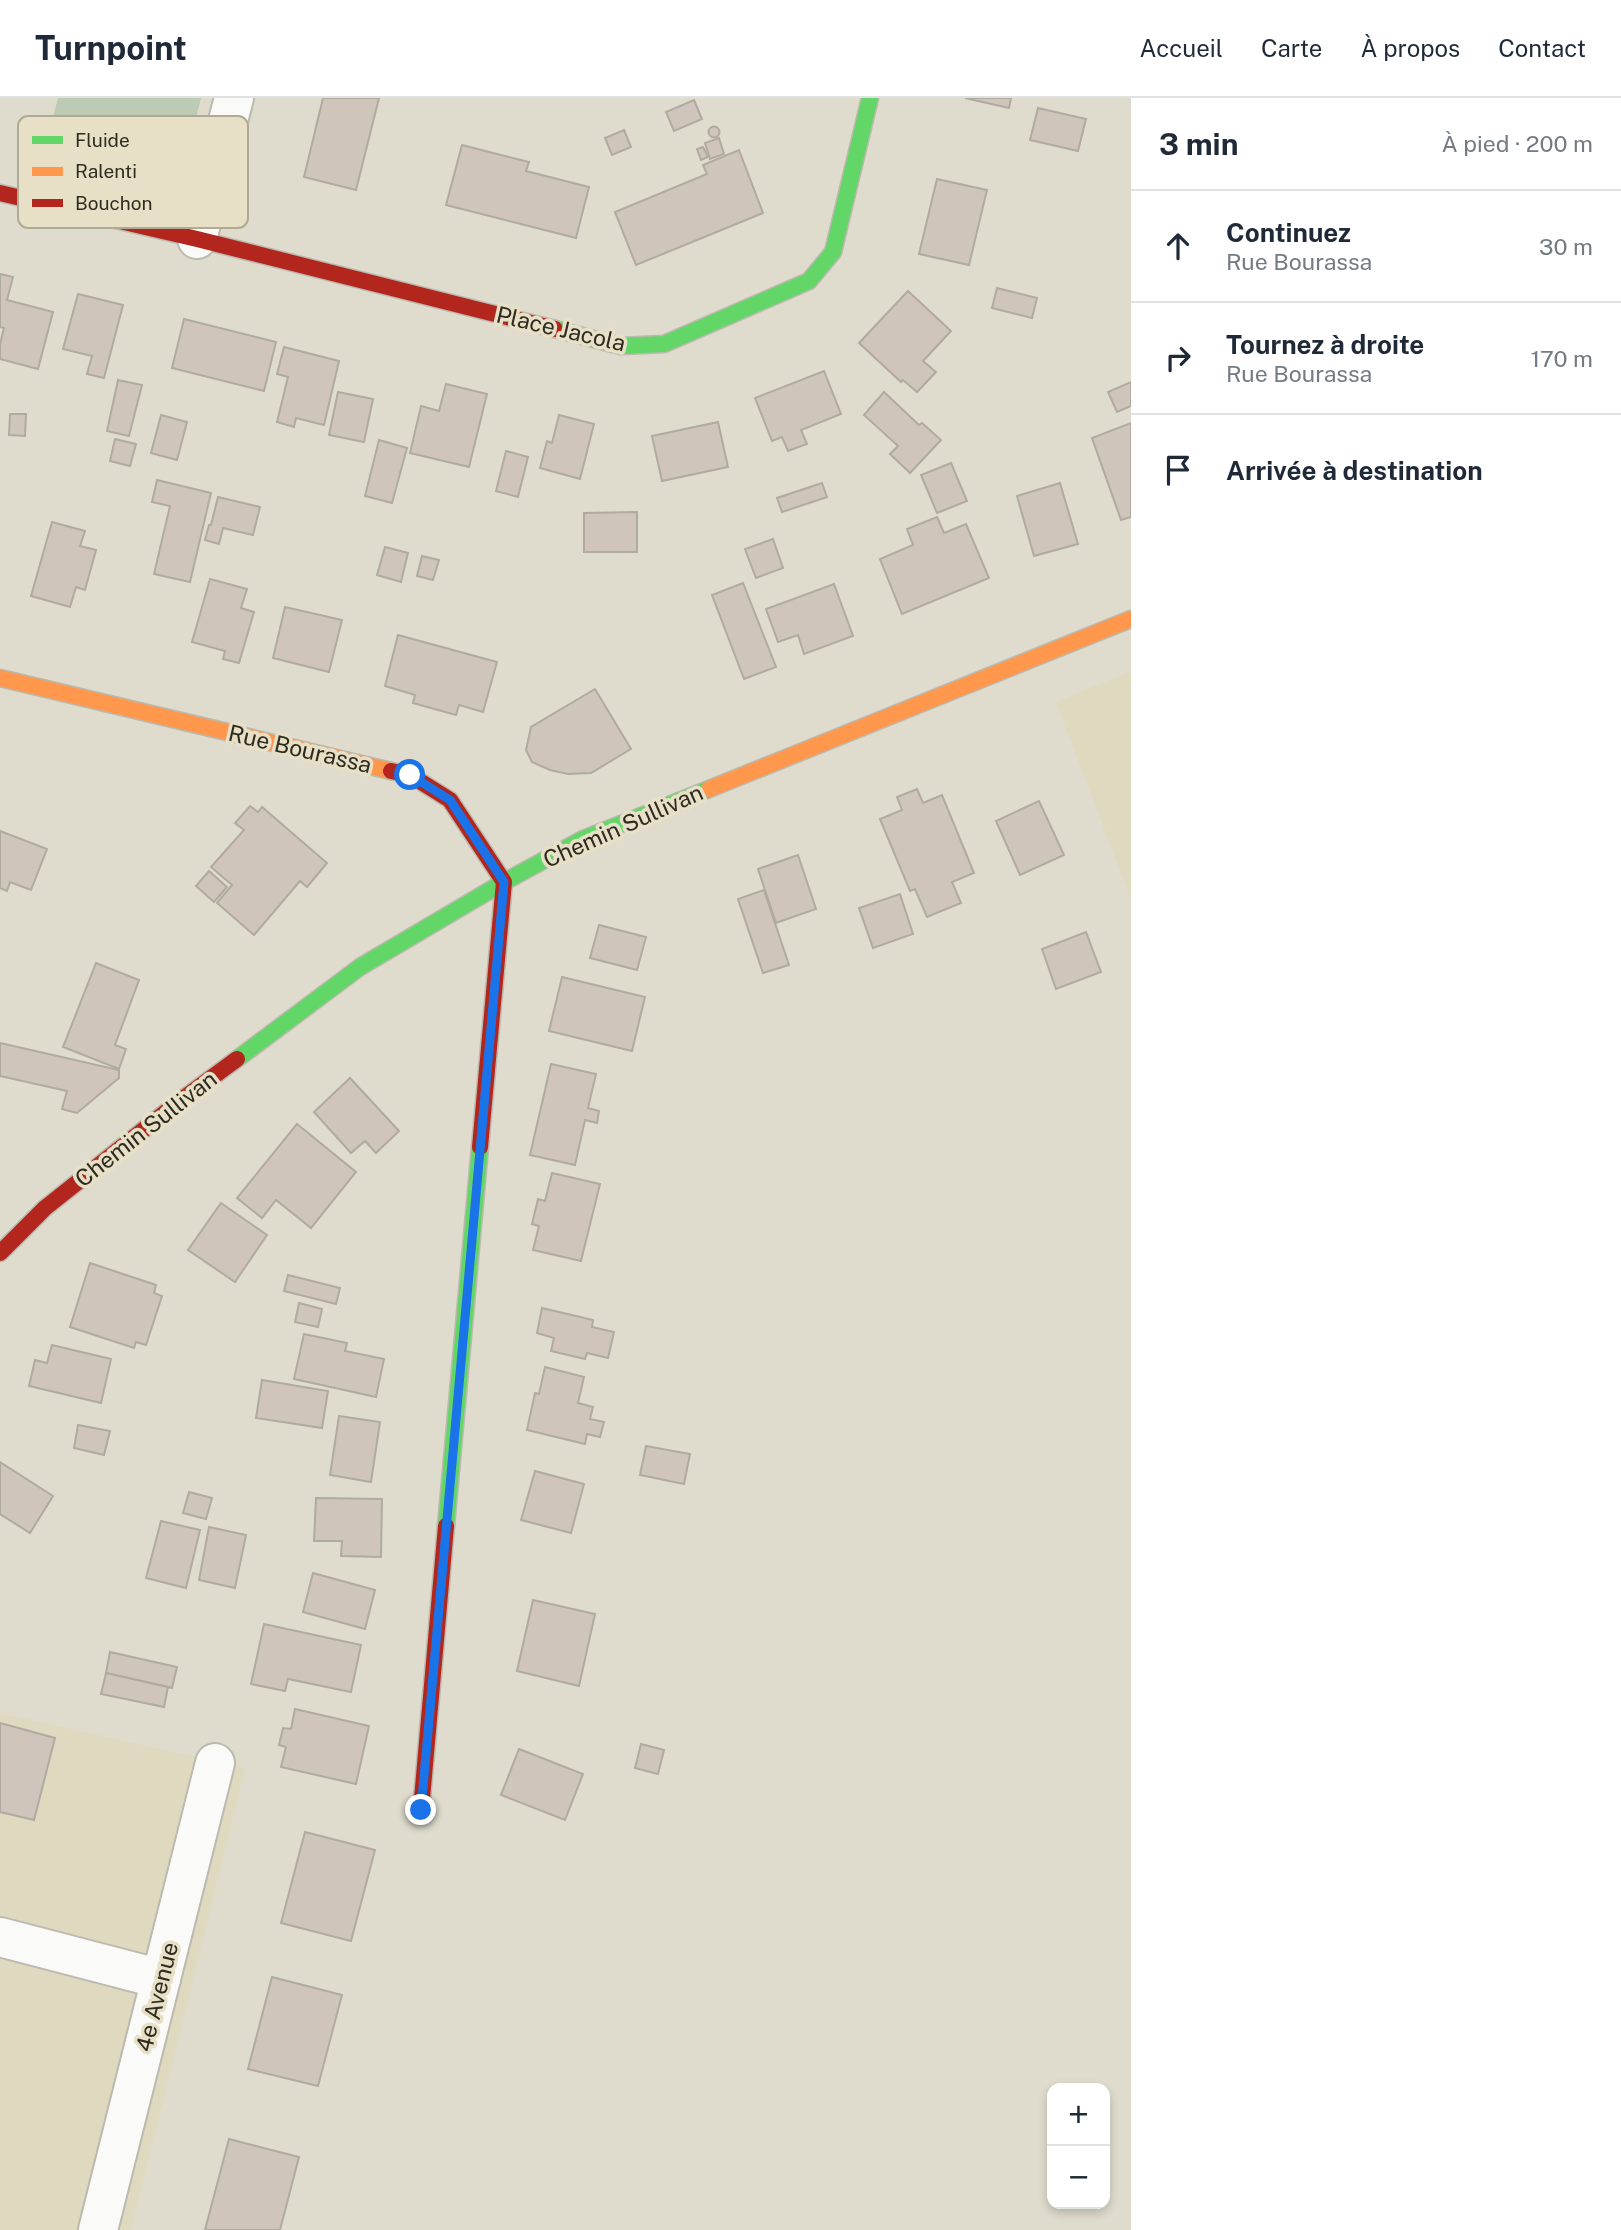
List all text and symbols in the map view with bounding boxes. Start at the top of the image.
text: Turnpoint [35,29,187,67]
text: Accueil [1140,34,1223,62]
text: Carte [1261,34,1322,62]
text: À propos [1360,34,1460,62]
text: Contact [1498,34,1586,62]
legend [18,116,248,228]
text: 3 min [1159,126,1238,162]
text: Fluide [75,129,130,151]
text: À pied · 200 m [1441,130,1593,157]
text: Ralenti [75,160,137,182]
text: Bouchon [75,192,152,214]
text: Continuez [1226,217,1351,248]
icon: ahead [1159,227,1197,265]
text: 30 m [1539,233,1593,260]
text: Rue Bourassa [1226,248,1372,275]
street label: Place Jacola [494,301,628,356]
text: Tournez à droite [1226,329,1424,360]
icon: right [1159,339,1197,377]
text: 170 m [1531,345,1593,372]
text: Rue Bourassa [1226,360,1372,387]
icon: arrive [1159,451,1197,489]
text: Arrivée à destination [1226,455,1483,486]
street label: Rue Bourassa [226,719,374,778]
route start [394,759,425,790]
street label: Chemin Sullivan [539,778,707,873]
street label: Chemin Sullivan [70,1065,222,1192]
route end [405,1794,436,1825]
street label: 4e Avenue [130,1939,183,2054]
map controls [1047,2083,1110,2209]
button: + [1047,2083,1110,2146]
button: − [1047,2146,1110,2209]

